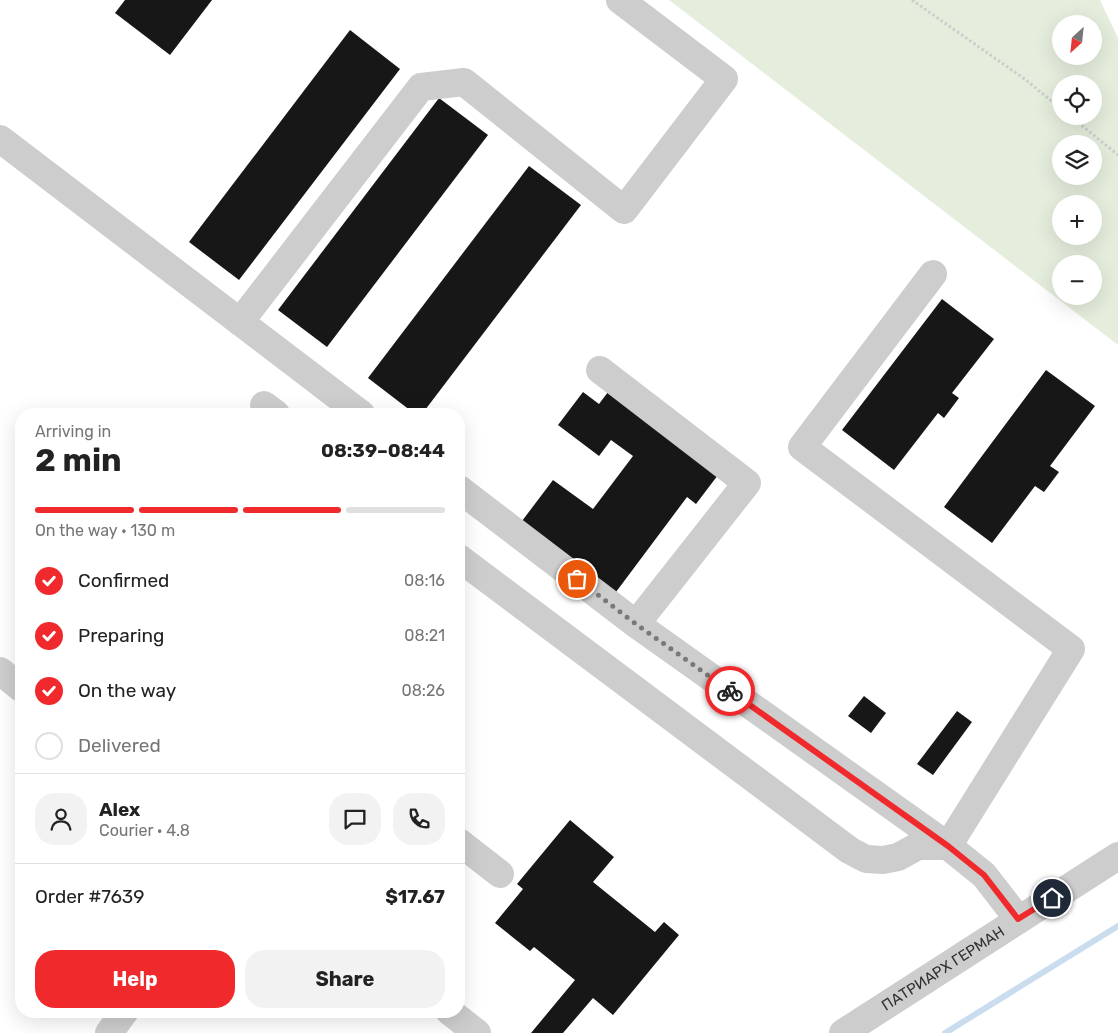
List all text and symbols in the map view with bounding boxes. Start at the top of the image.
north arrow [1052,15,1102,65]
map controls [1052,15,1102,305]
button: locate [1052,75,1102,125]
button: layers [1052,135,1102,185]
button: + [1052,195,1102,245]
button: − [1052,255,1102,305]
text: Arriving in [35,422,111,441]
text: 08:39–08:44 [321,439,445,462]
text: 2 min [35,441,122,479]
text: On the way · 130 m [35,521,175,540]
pin [556,558,598,600]
icon: bag [563,565,591,593]
icon: check [35,567,63,595]
text: Confirmed [78,569,169,592]
text: 08:16 [404,571,445,590]
icon: check [35,622,63,650]
text: Preparing [78,624,164,647]
text: 08:21 [404,626,445,645]
courier [705,666,755,716]
icon: check [35,677,63,705]
icon: bike [716,677,744,705]
text: On the way [78,679,176,702]
text: 08:26 [402,681,445,700]
text: Delivered [78,734,161,757]
button: person [35,793,87,845]
button: chat [329,793,381,845]
button: phone [393,793,445,845]
text: Alex [99,798,140,821]
text: Courier · 4.8 [99,821,190,840]
pin [1031,877,1073,919]
icon: home [1038,884,1066,912]
text: Order #7639 [35,885,145,908]
text: $17.67 [385,885,445,908]
street label: ПАТРИАРХ ГЕРМАН [878,922,1008,1015]
button: Help [35,950,235,1008]
button: Share [245,950,445,1008]

